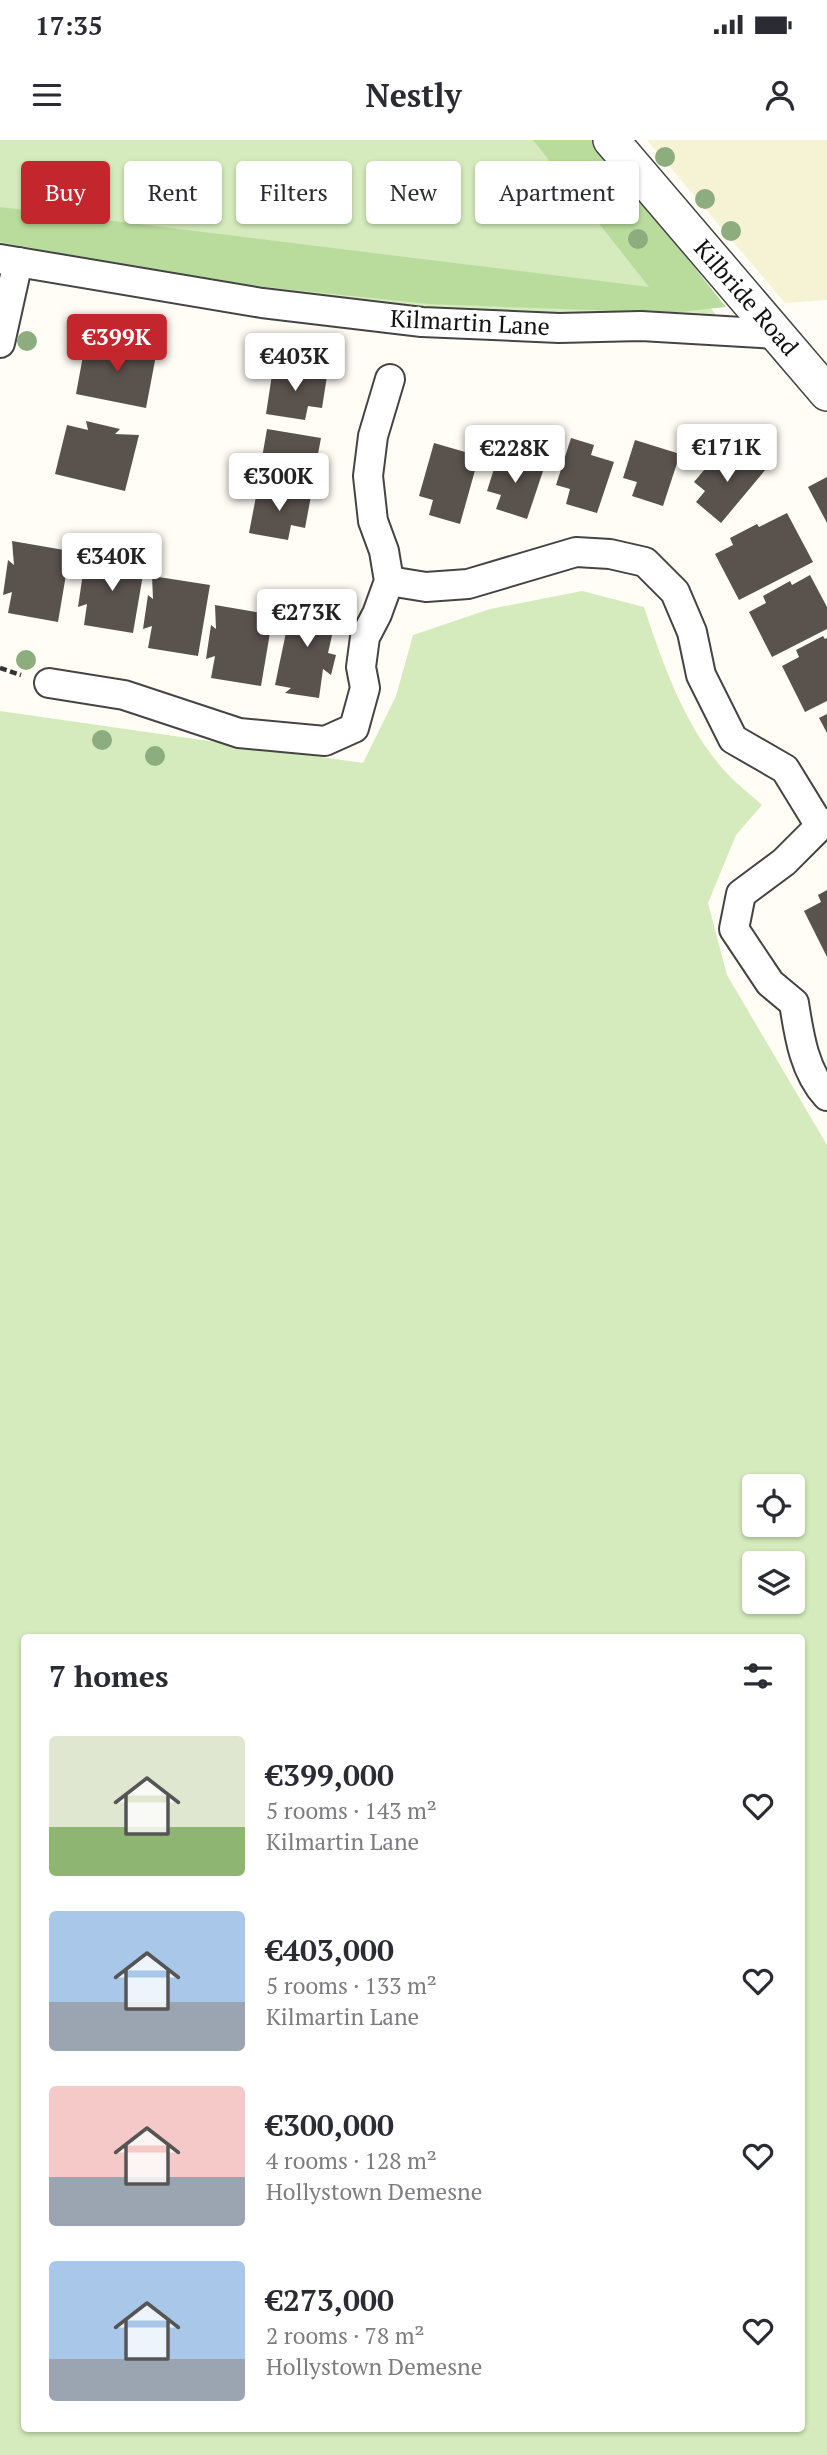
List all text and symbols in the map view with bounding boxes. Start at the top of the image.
text: 17:35 [35,8,103,42]
text: Nestly [365,74,462,116]
icon: menu [28,76,66,114]
icon: person [761,76,799,114]
chip: Buy [21,161,110,224]
chip: Rent [124,161,222,224]
chip: Filters [236,161,352,224]
chip: New [366,161,461,224]
chip: Apartment [475,161,639,224]
street label: Kilbride Road [687,232,806,362]
street label: Kilmartin Lane [389,302,551,342]
pin: €399K [68,314,166,374]
text: €399K [83,321,151,352]
pin: €403K [246,334,344,393]
text: €403K [261,340,329,371]
pin: €171K [678,424,776,484]
pin: €228K [466,426,564,485]
text: €171K [693,431,761,462]
text: €228K [481,432,549,463]
pin: €300K [230,454,328,513]
text: €300K [245,460,313,491]
pin: €340K [63,533,161,593]
text: €340K [78,540,146,571]
pin: €273K [258,589,356,649]
text: €273K [273,596,341,627]
map controls [742,1474,805,1614]
button: locate [742,1474,805,1537]
button: layers [742,1551,805,1614]
text: 7 homes [49,1656,168,1696]
icon: filters [739,1657,777,1695]
text: €399,000 [266,1755,394,1795]
icon: home [105,1764,189,1848]
icon: heart [739,1787,777,1825]
text: 5 rooms · 143 m² [266,1795,437,1826]
text: Kilmartin Lane [266,1826,419,1857]
text: €403,000 [266,1930,394,1970]
icon: home [105,1939,189,2023]
icon: heart [739,1962,777,2000]
text: 5 rooms · 133 m² [266,1970,437,2001]
text: Kilmartin Lane [266,2001,419,2032]
text: €300,000 [266,2105,394,2145]
icon: home [105,2114,189,2198]
icon: heart [739,2137,777,2175]
text: 4 rooms · 128 m² [266,2145,437,2176]
text: Hollystown Demesne [266,2176,482,2207]
text: €273,000 [266,2280,394,2320]
icon: home [105,2289,189,2373]
icon: heart [739,2312,777,2350]
text: 2 rooms · 78 m² [266,2320,425,2351]
text: Hollystown Demesne [266,2351,482,2382]

